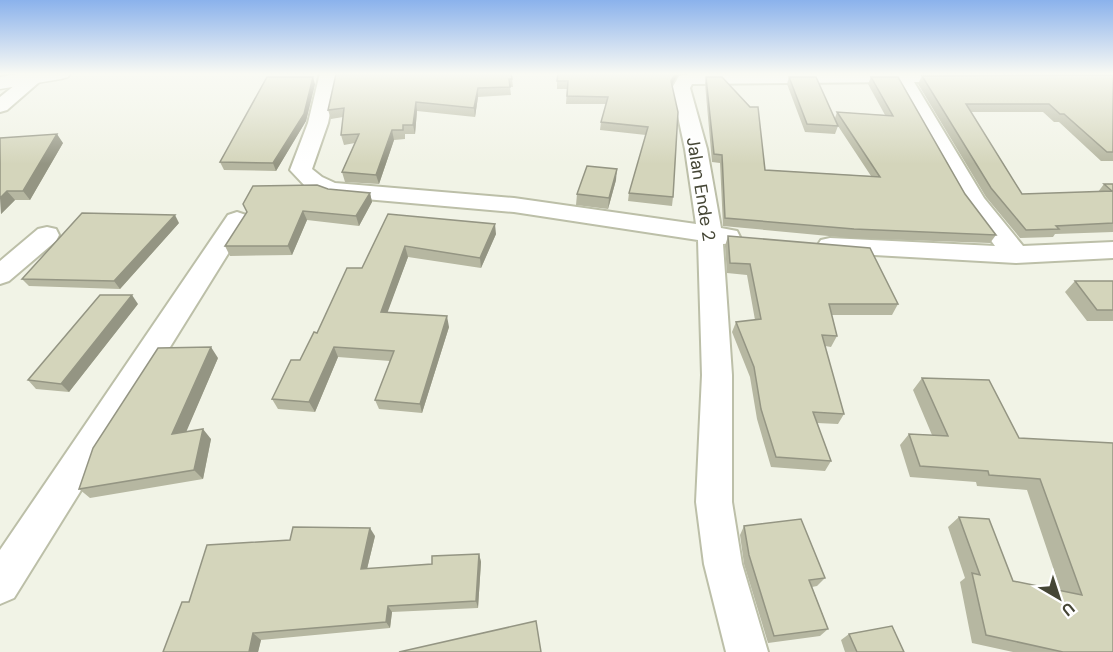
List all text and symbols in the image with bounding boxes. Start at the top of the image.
street label: Jalan Ende 2 [681,135,721,243]
north arrow [1029,568,1089,628]
text: U [1057,598,1079,621]

